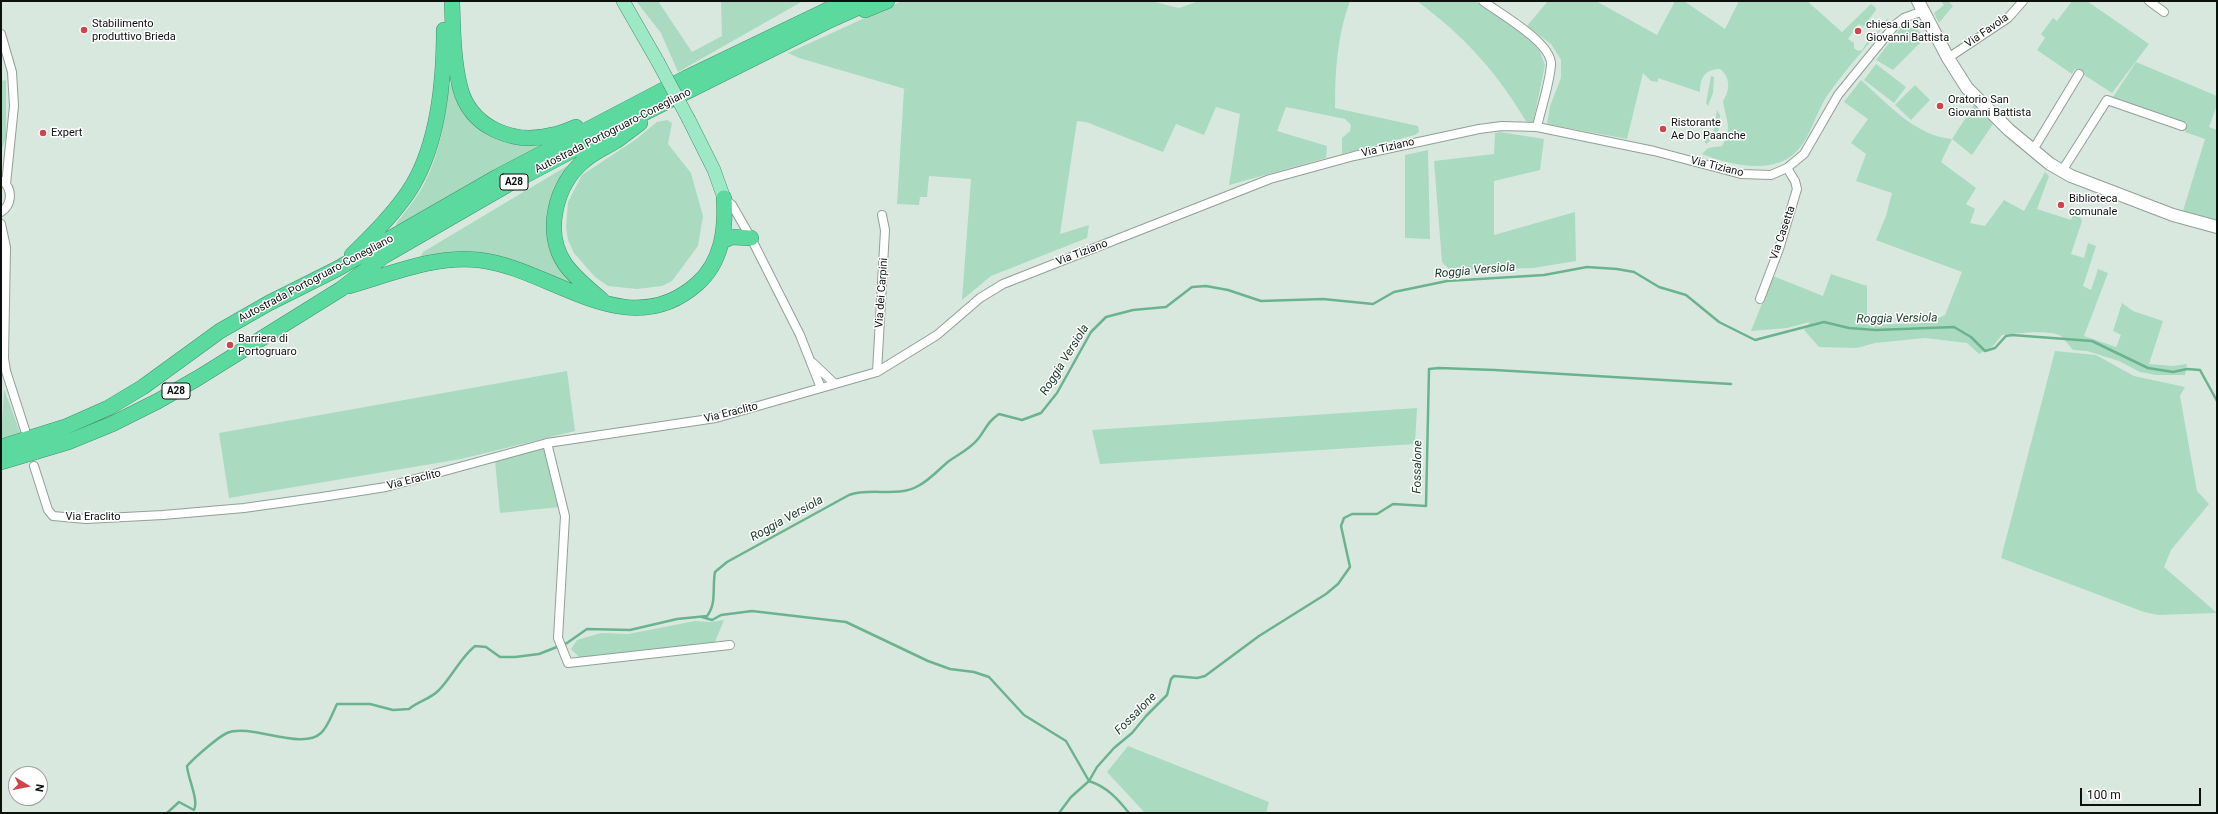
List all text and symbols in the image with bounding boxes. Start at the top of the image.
street label: Via Favola [1963,11,2011,51]
place label: Stabilimento produttivo Brieda [92,17,176,43]
place label: chiesa di San Giovanni Battista [1866,18,1949,44]
marker: Stabilimento produttivo Brieda [79,25,89,35]
marker: chiesa di San Giovanni Battista [1853,26,1863,36]
street label: Autostrada Portogruaro-Conegliano [533,86,693,176]
place label: Oratorio San Giovanni Battista [1948,93,2031,119]
marker: Oratorio San Giovanni Battista [1935,101,1945,111]
place label: Ristorante Ae Do Paanche [1671,116,1746,142]
marker: Ristorante Ae Do Paanche [1658,124,1668,134]
place label: Expert [51,126,82,140]
marker: Expert [38,128,48,138]
street label: Via Tiziano [1360,135,1416,161]
street label: Via Tiziano [1689,154,1745,180]
road number: A28 [500,174,528,190]
place label: Biblioteca comunale [2069,192,2118,218]
marker: Biblioteca comunale [2056,200,2066,210]
street label: Via Casetta [1768,204,1798,262]
street label: Autostrada Portogruaro-Conegliano [236,232,396,326]
street label: Via Tiziano [1054,237,1110,269]
street label: Via dei Carpini [873,257,891,329]
water label: Roggia Versiola [1434,260,1516,282]
water label: Roggia Versiola [1856,311,1938,327]
water label: Roggia Versiola [1037,322,1093,398]
place label: Barriera di Portogruaro [238,332,297,358]
marker: Barriera di Portogruaro [225,340,235,350]
road number: A28 [162,383,190,399]
street label: Via Eraclito [703,400,759,426]
water label: Fossalone [1410,440,1426,494]
street label: Via Eraclito [386,467,442,493]
water label: Roggia Versiola [748,493,826,545]
street label: Via Eraclito [65,510,121,524]
water label: Fossalone [1112,690,1160,738]
north arrow [8,766,48,806]
scale bar [2082,780,2203,806]
text: N [32,783,46,793]
text: 100 m [2087,788,2121,802]

